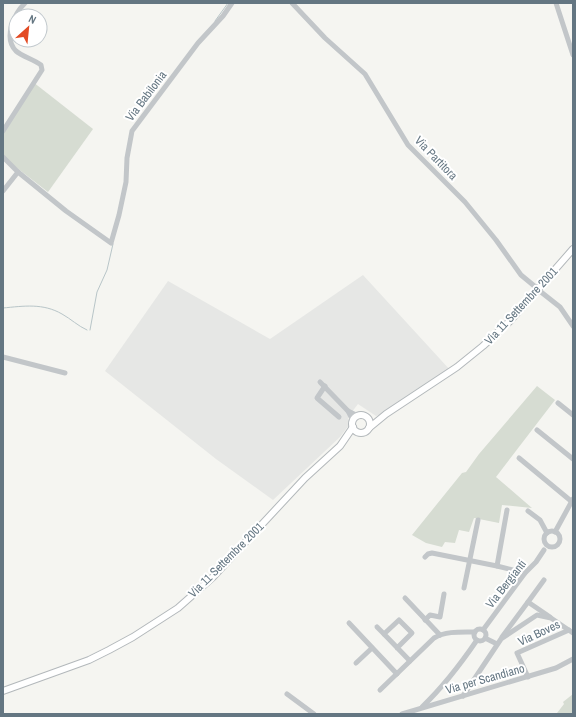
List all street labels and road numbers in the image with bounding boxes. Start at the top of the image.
street label: Via Babilonia [122,67,170,124]
street label: Via Partitora [411,133,461,184]
street label: Via 11 Settembre 2001 [481,263,561,348]
street label: Via 11 Settembre 2001 [185,519,267,601]
street label: Via Bergianti [482,557,530,611]
street label: Via Boves [515,616,563,650]
street label: Via per Scandiano [444,660,526,698]

